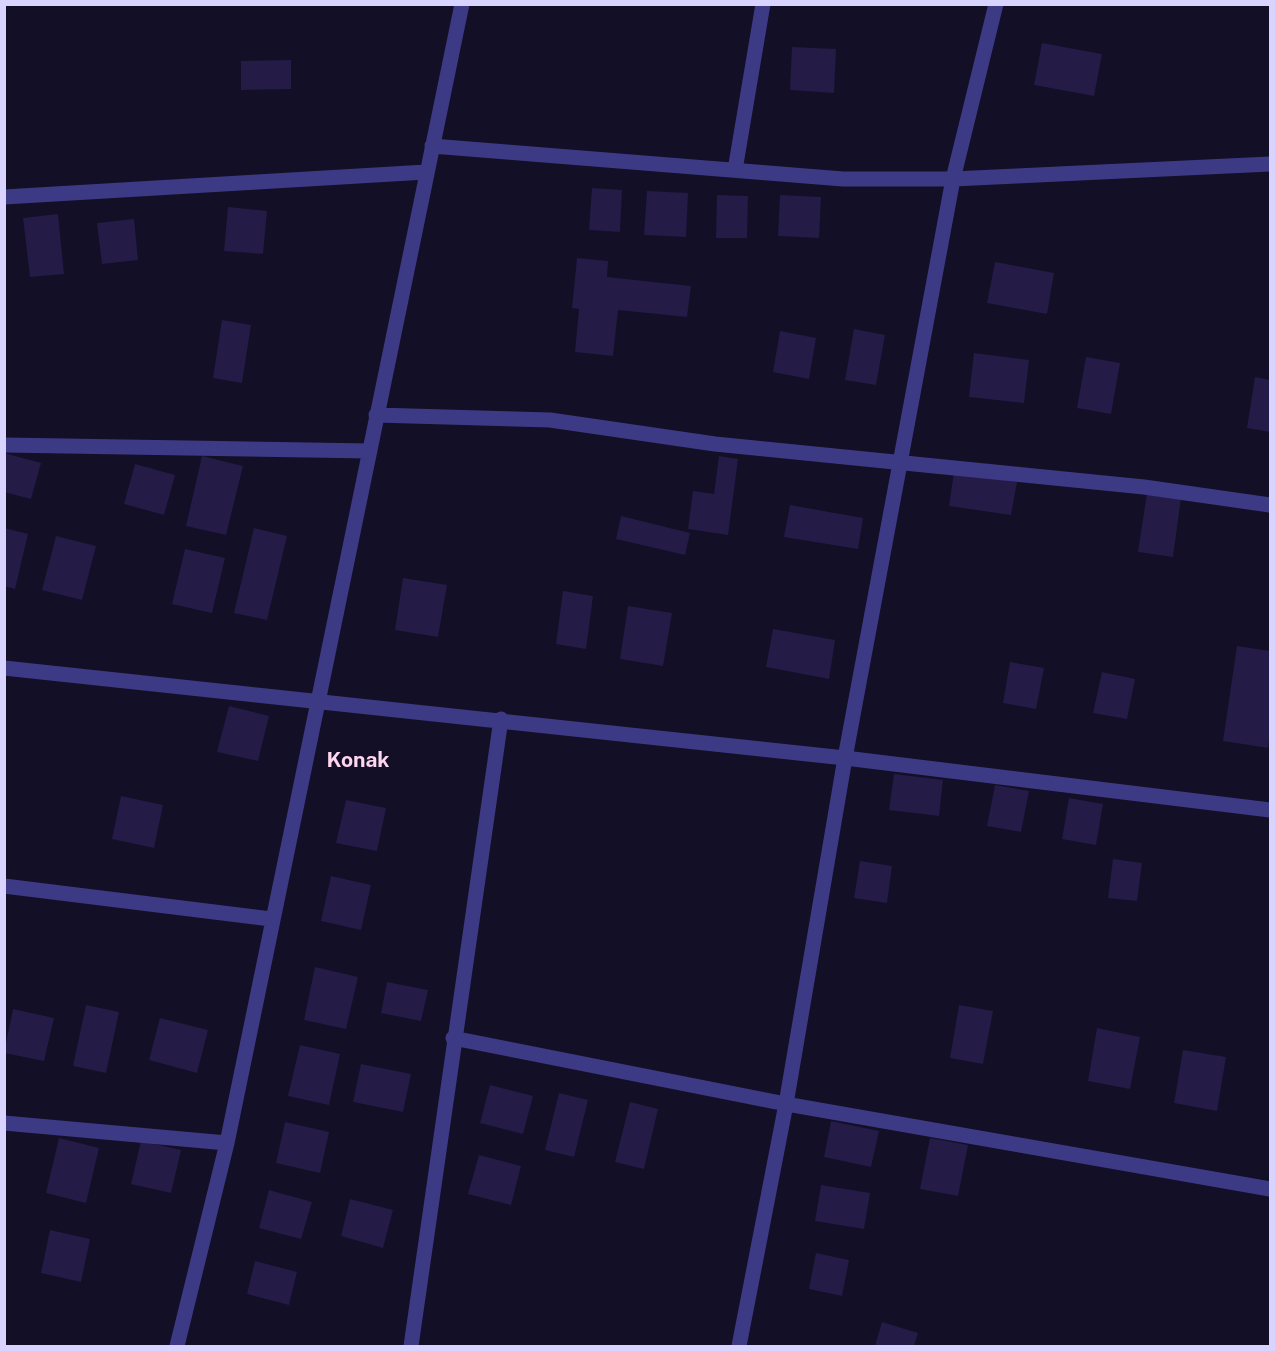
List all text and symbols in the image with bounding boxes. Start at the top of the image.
district label: Konak [327,748,389,774]

